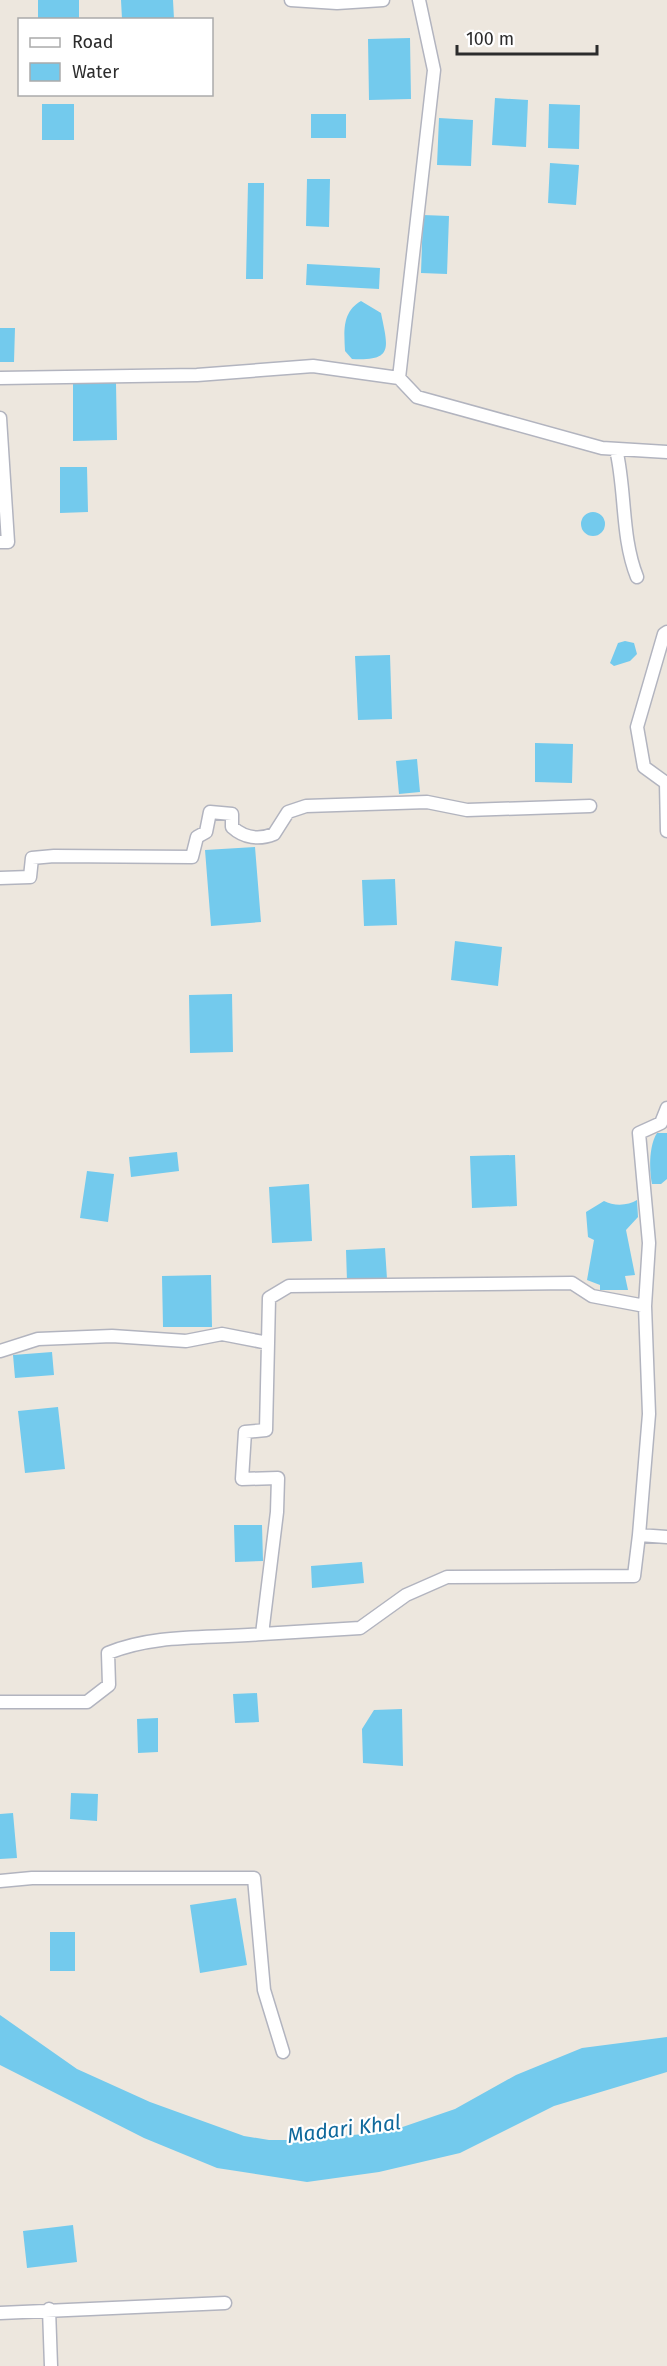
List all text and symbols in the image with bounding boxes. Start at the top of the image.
legend [18,18,213,96]
scale bar [457,18,596,56]
text: 100 m [466,28,514,50]
text: Road [72,31,114,53]
text: Water [72,61,119,83]
water label: Madari Khal [286,2109,402,2149]

